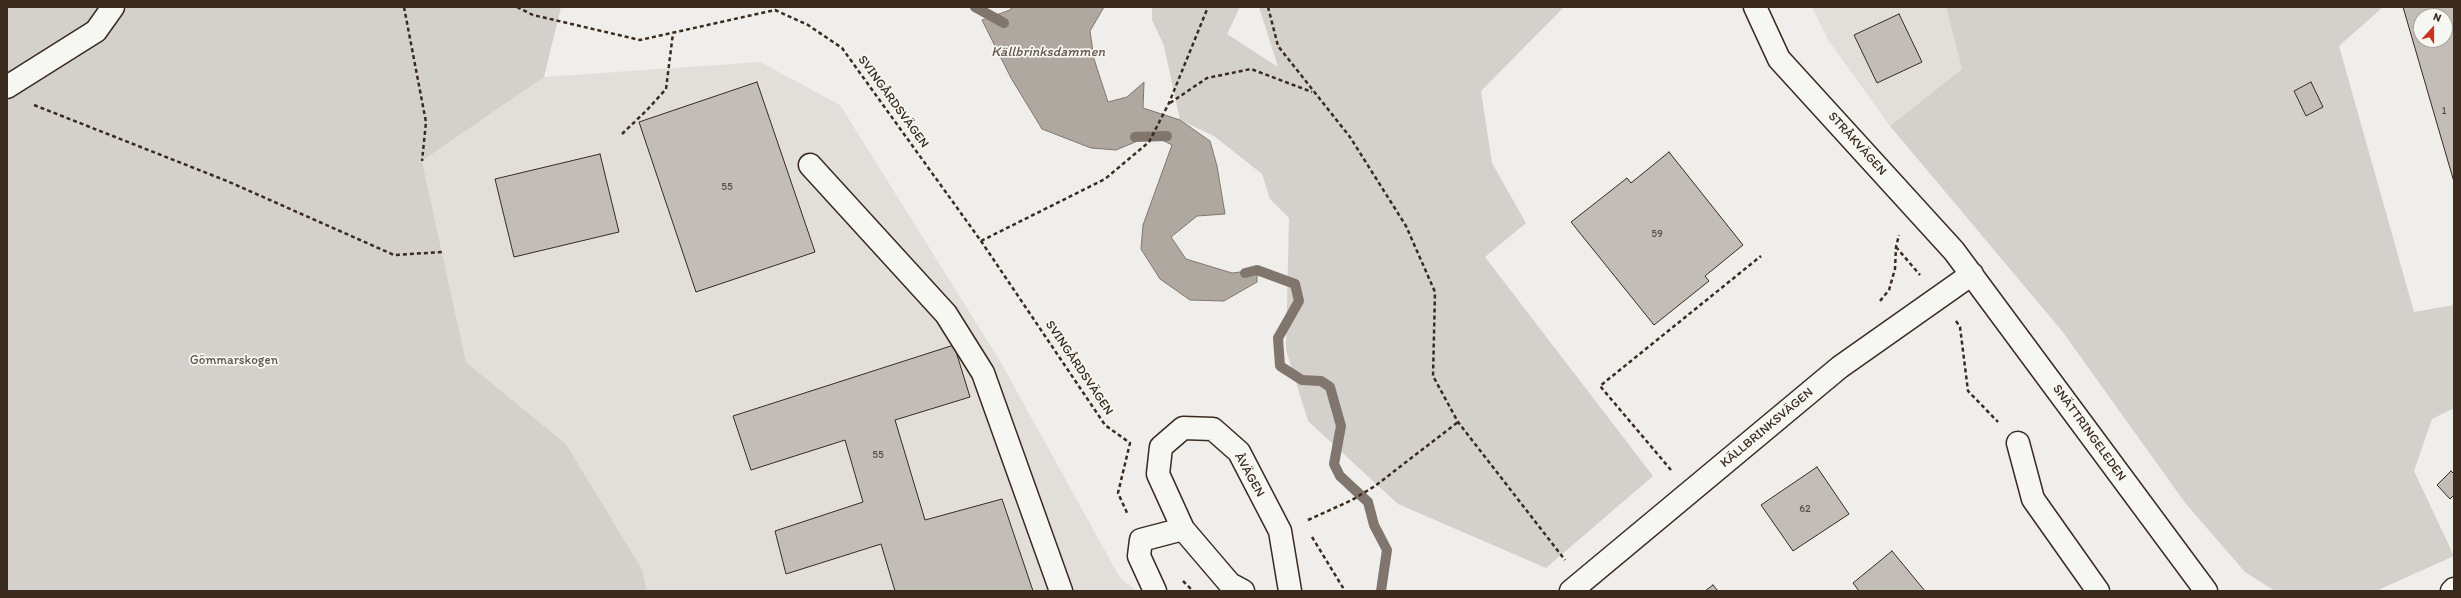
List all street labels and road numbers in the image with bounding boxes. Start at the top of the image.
street label: SVINGÅRDSVÄGEN [854,53,932,151]
street label: STRÅKVÄGEN [1824,109,1890,179]
street label: SVINGÅRDSVÄGEN [1042,318,1116,418]
street label: SNÄTTRINGELEDEN [2049,382,2129,484]
street label: KÄLLBRINKSVÄGEN [1717,385,1817,471]
street label: ÅVÄGEN [1230,450,1268,500]

